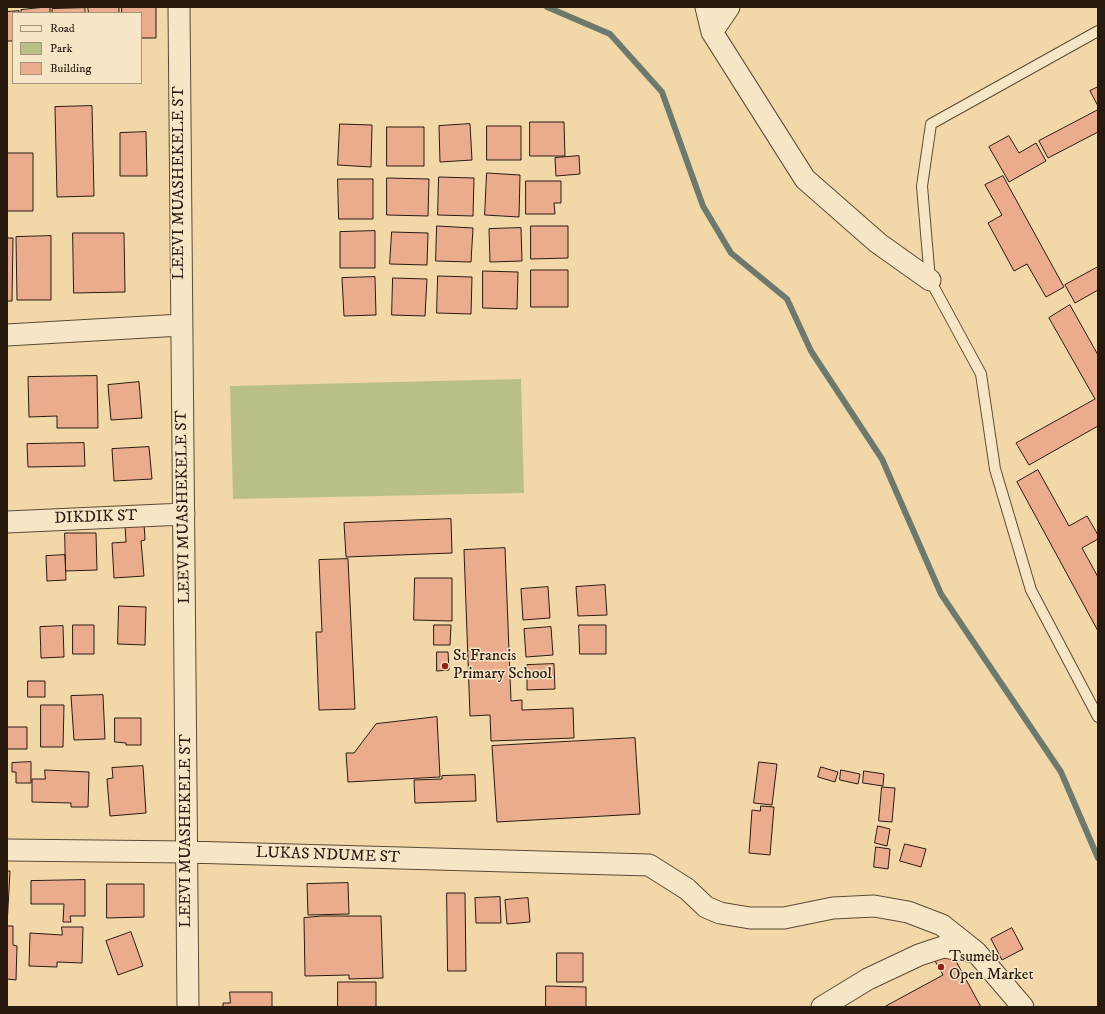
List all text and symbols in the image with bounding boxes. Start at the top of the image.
legend [12,12,142,84]
text: Road [50,21,75,36]
text: Park [50,41,72,56]
text: Building [50,61,91,76]
street label: LEEVI MUASHEKELE ST [170,86,190,280]
street label: LEEVI MUASHEKELE ST [173,410,195,604]
street label: DIKDIK ST [54,507,138,529]
place label: St Francis Primary School [453,647,552,685]
marker: St Francis Primary School [440,661,450,671]
street label: LEEVI MUASHEKELE ST [177,734,197,928]
street label: LUKAS NDUME ST [256,844,400,868]
place label: Tsumeb Open Market [949,948,1034,986]
marker: Tsumeb Open Market [936,962,946,972]

